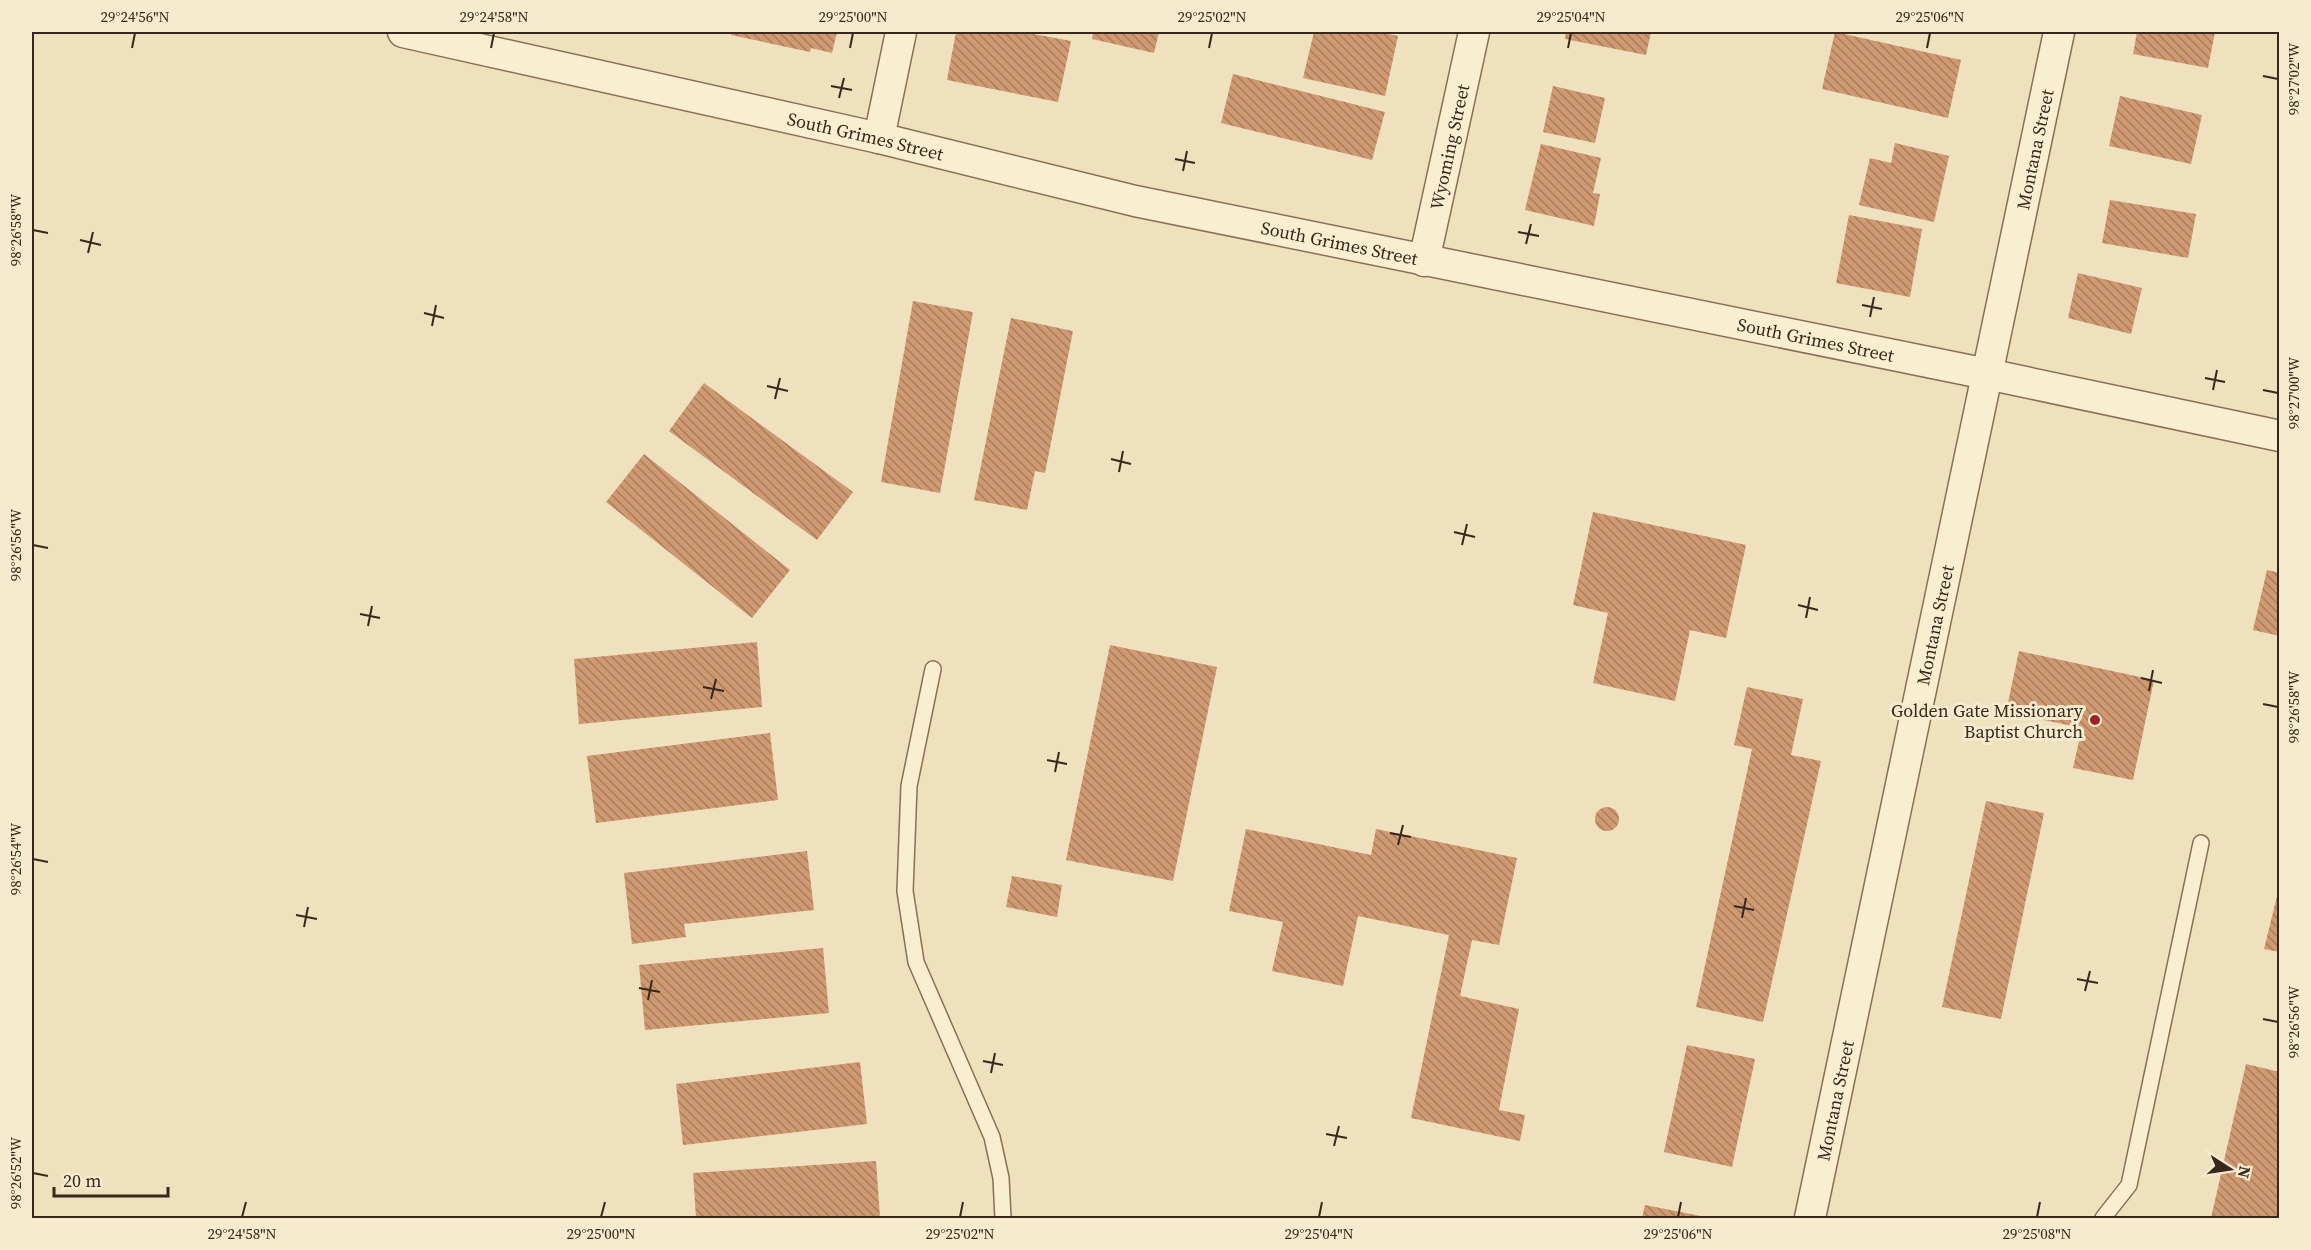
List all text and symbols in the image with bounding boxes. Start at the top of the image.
text: 29°24'56"N [100,6,170,27]
text: 29°24'58"N [459,6,529,27]
text: 29°25'00"N [818,6,888,27]
text: 29°25'02"N [1177,6,1247,27]
text: 29°25'04"N [1536,6,1606,27]
text: 29°25'06"N [1895,6,1965,27]
text: 98°27'02"W [2283,42,2304,115]
street label: Wyoming Street [1423,81,1475,212]
street label: Montana Street [2010,87,2059,212]
street label: South Grimes Street [785,105,946,166]
text: 98°26'58"W [5,193,26,266]
street label: South Grimes Street [1259,214,1420,271]
street label: South Grimes Street [1735,311,1897,367]
text: 98°27'00"W [2283,356,2304,429]
text: 98°26'56"W [5,508,26,581]
street label: Montana Street [1910,562,1959,687]
text: 98°26'58"W [2283,670,2304,743]
place label: Golden Gate Missionary Baptist Church [1891,698,2084,744]
marker: Golden Gate Missionary Baptist Church [2088,713,2102,727]
text: 98°26'54"W [5,822,26,895]
text: 98°26'56"W [2283,985,2304,1058]
street label: Montana Street [1810,1038,1859,1163]
text: 98°26'52"W [5,1136,26,1209]
north arrow [2200,1139,2260,1199]
scale bar [54,1160,168,1198]
text: N [2233,1164,2257,1180]
text: 20 m [63,1168,101,1193]
text: 29°24'58"N [207,1223,277,1244]
text: 29°25'00"N [566,1223,636,1244]
text: 29°25'02"N [925,1223,995,1244]
text: 29°25'04"N [1284,1223,1354,1244]
text: 29°25'06"N [1643,1223,1713,1244]
text: 29°25'08"N [2002,1223,2072,1244]

